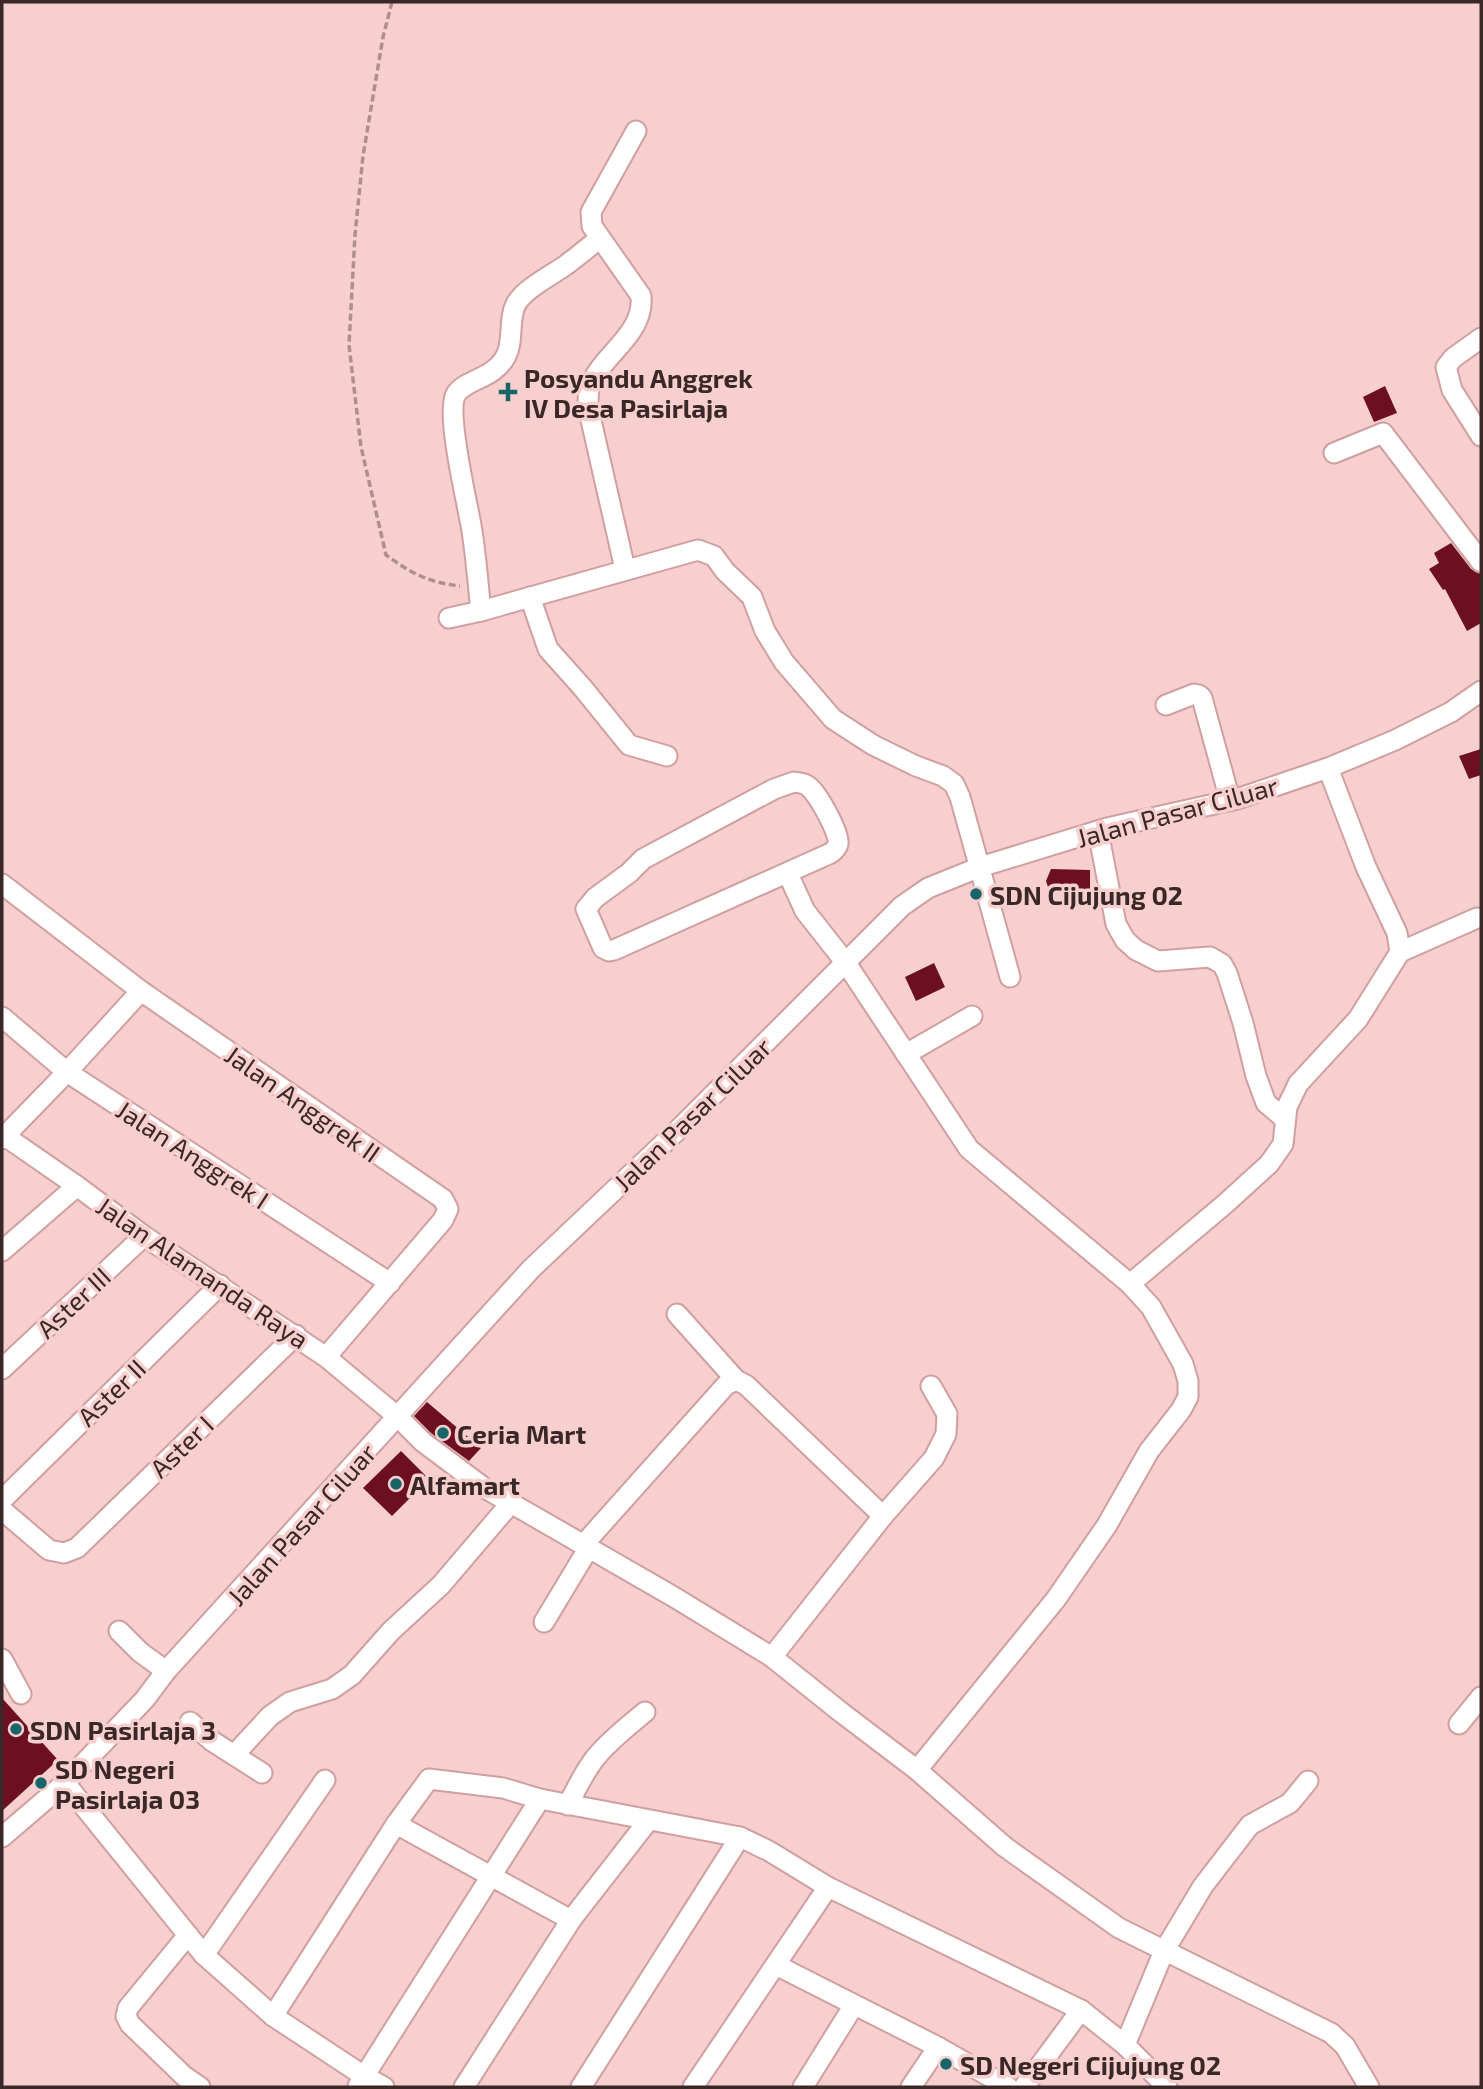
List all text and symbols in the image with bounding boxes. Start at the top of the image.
place label: Posyandu Anggrek IV Desa Pasirlaja [524,362,753,423]
marker: Posyandu Anggrek IV Desa Pasirlaja [498,382,518,402]
street label: Jalan Pasar Ciluar [1073,769,1281,853]
place label: SDN Cijujung 02 [990,879,1183,910]
marker: SDN Cijujung 02 [968,886,984,902]
street label: Jalan Pasar Ciluar [607,1031,777,1197]
street label: Jalan Anggrek II [220,1038,386,1168]
street label: Jalan Anggrek I [111,1093,275,1215]
street label: Jalan Alamanda Raya [91,1190,315,1354]
street label: Aster III [30,1260,116,1344]
street label: Aster II [71,1352,151,1432]
street label: Aster I [143,1409,219,1483]
place label: Ceria Mart [457,1418,586,1449]
marker: Ceria Mart [435,1425,451,1441]
street label: Jalan Pasar Ciluar [220,1437,382,1611]
place label: Alfamart [410,1469,520,1500]
marker: Alfamart [388,1476,404,1492]
place label: SDN Pasirlaja 3 [30,1714,216,1745]
marker: SDN Pasirlaja 3 [8,1721,24,1737]
place label: SD Negeri Pasirlaja 03 [55,1753,200,1814]
marker: SD Negeri Pasirlaja 03 [33,1775,49,1791]
place label: SD Negeri Cijujung 02 [960,2049,1221,2080]
marker: SD Negeri Cijujung 02 [938,2056,954,2072]

